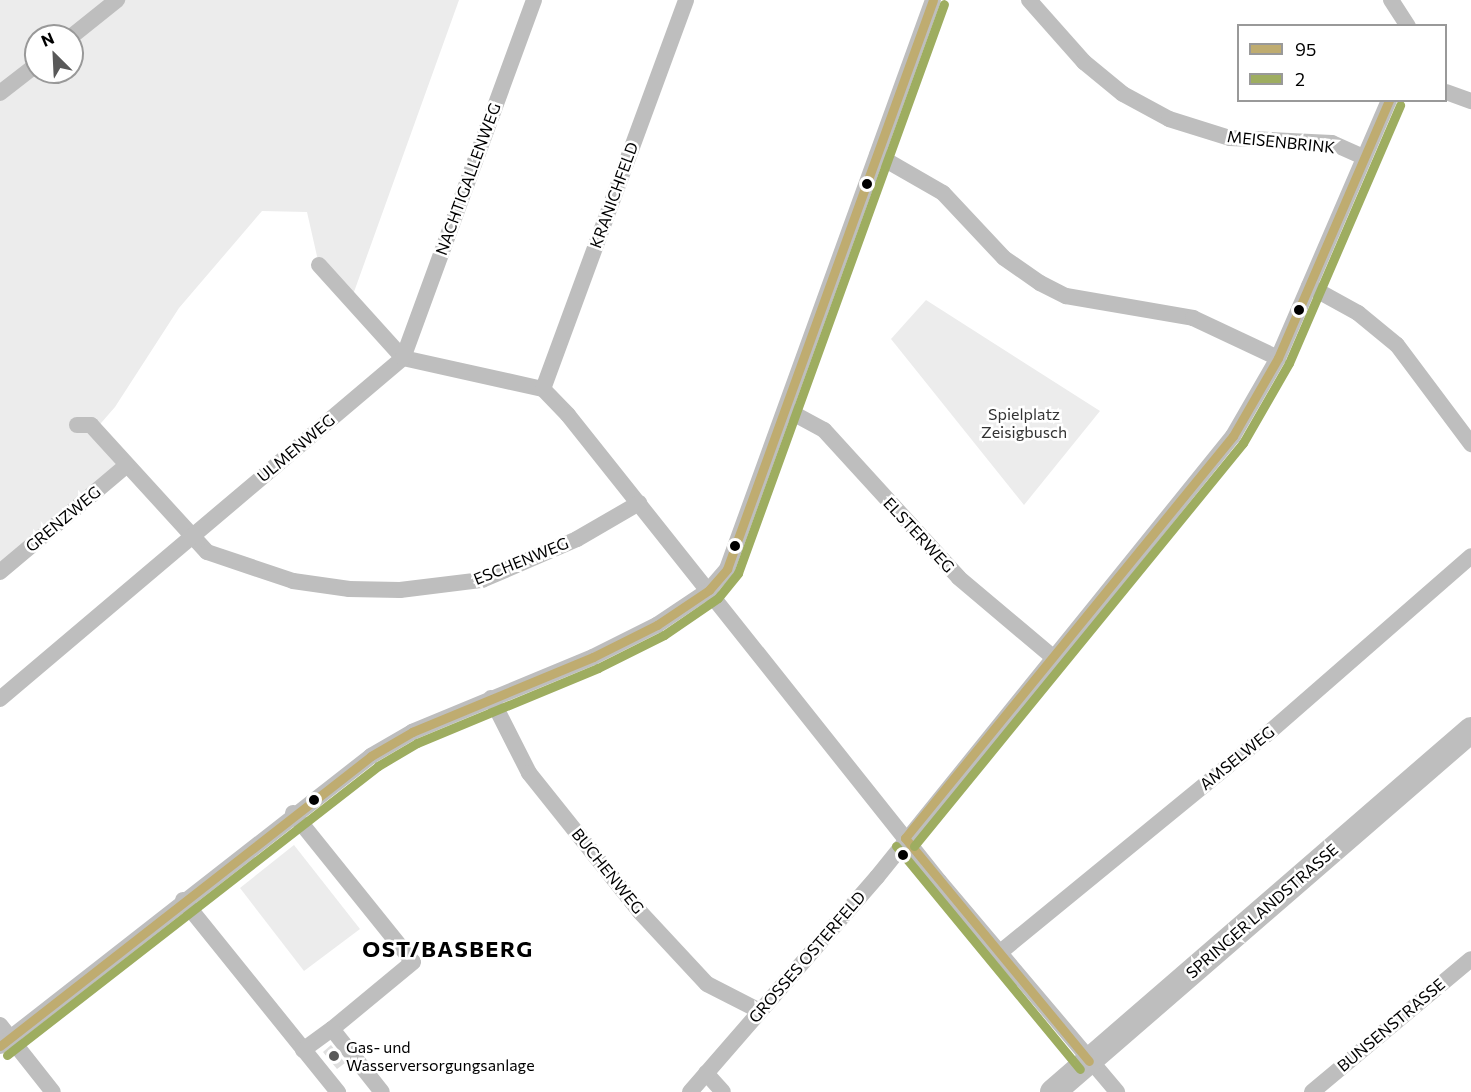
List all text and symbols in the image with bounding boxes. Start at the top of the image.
north arrow [24,24,84,84]
legend [1237,24,1447,102]
text: N [38,28,57,50]
text: 95 [1295,38,1316,60]
text: 2 [1295,68,1305,90]
street label: NACHTIGALLENWEG [432,100,504,258]
street label: MEISENBRINK [1226,127,1336,157]
street label: KRANICHFELD [586,139,642,251]
unlabelled marker [861,178,873,190]
unlabelled marker [1293,304,1305,316]
park label: Spielplatz Zeisigbusch [981,404,1067,442]
street label: ULMENWEG [253,410,339,486]
street label: GRENZWEG [21,482,105,556]
street label: ELSTERWEG [879,494,959,576]
street label: ESCHENWEG [471,533,571,589]
unlabelled marker [729,540,741,552]
street label: AMSELWEG [1196,722,1278,794]
unlabelled marker [308,794,320,806]
street label: BUCHENWEG [568,825,648,917]
street label: SPRINGER LANDSTRASSE [1182,840,1342,982]
unlabelled marker [897,849,909,861]
street label: GROSSES OSTERFELD [745,887,869,1027]
district label: OST/BASBERG [362,936,534,962]
street label: BUNSENSTRASSE [1333,974,1449,1076]
place label: Gas- und Wasserversorgungsanlage [346,1037,535,1075]
marker: Gas- und Wasserversorgungsanlage [327,1049,341,1063]

